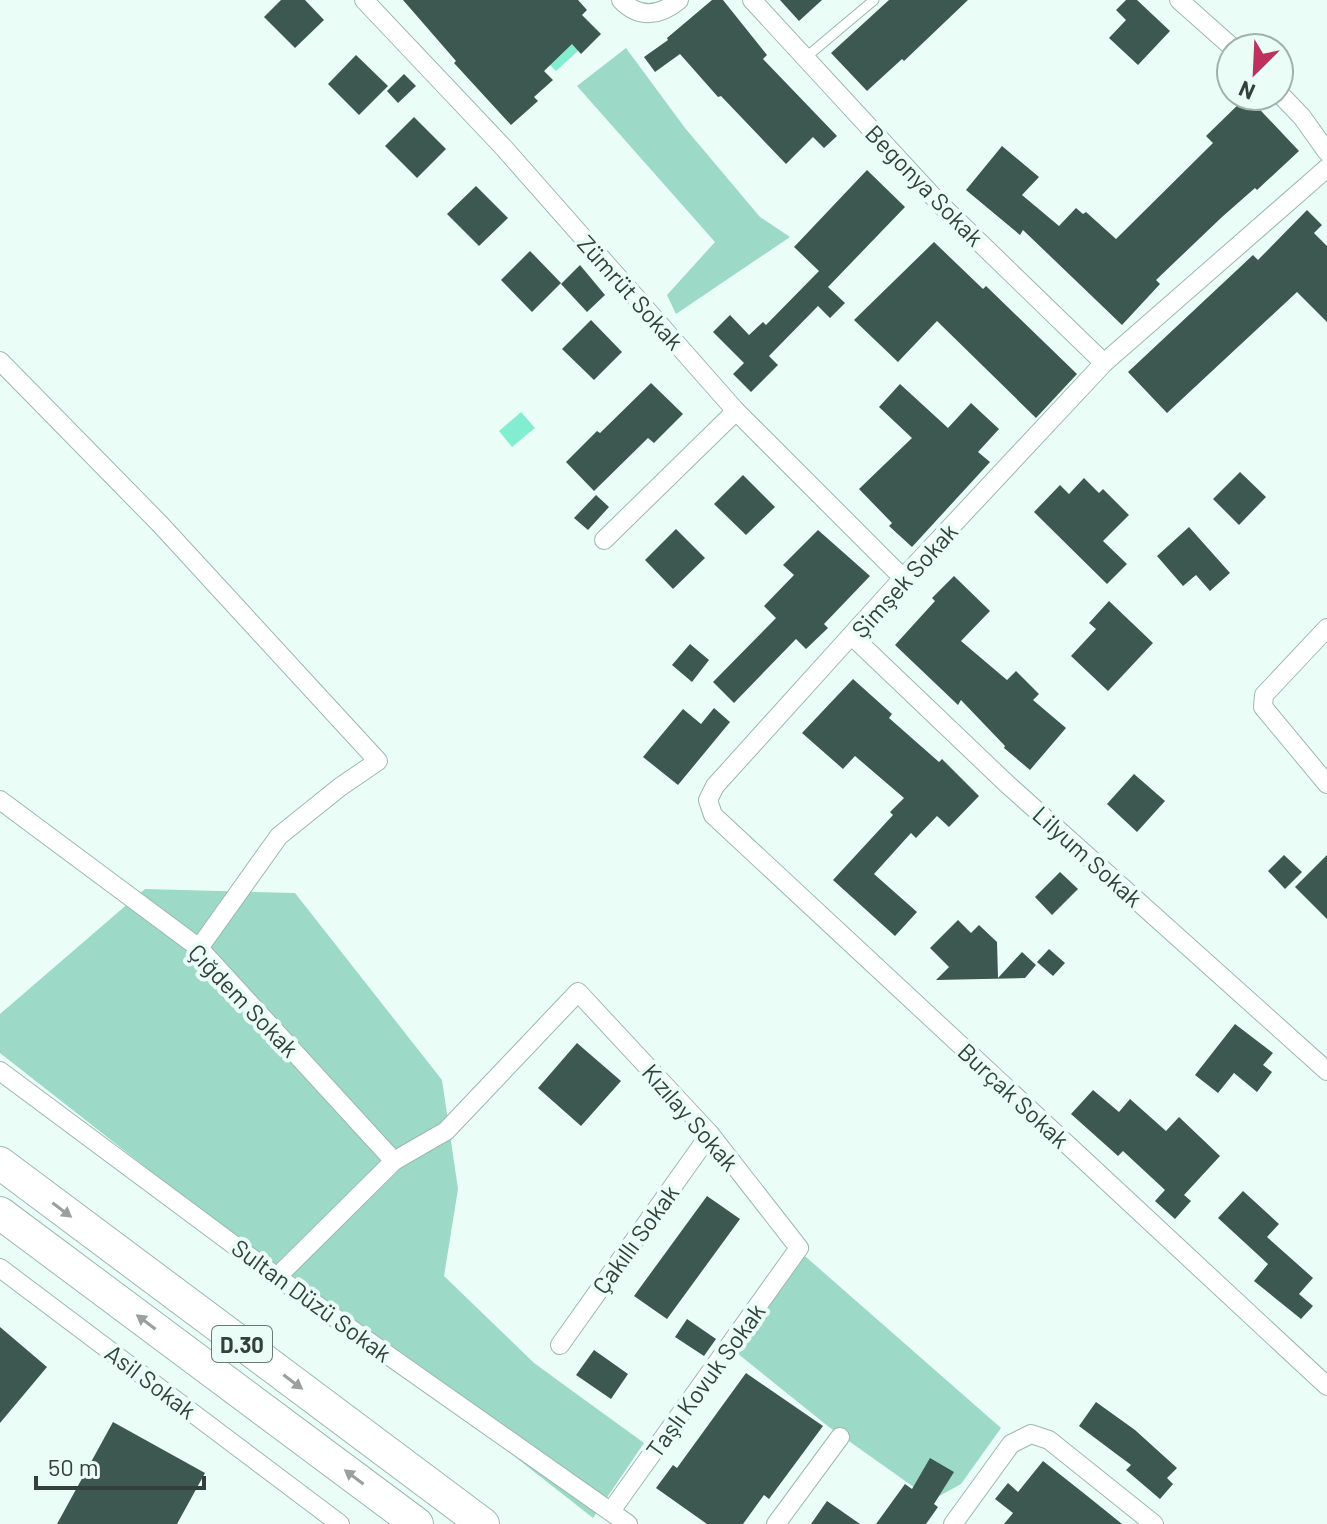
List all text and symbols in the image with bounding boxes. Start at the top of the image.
north arrow [1215,32,1295,112]
text: N [1234,76,1258,106]
street label: Begonya Sokak [860,118,990,252]
street label: Zümrüt Sokak [572,229,690,355]
street label: Şimşek Sokak [845,517,963,643]
street label: Lilyum Sokak [1027,799,1149,913]
street label: Çığdem Sokak [183,937,305,1063]
street label: Burçak Sokak [953,1036,1075,1154]
street label: Kızılay Sokak [637,1058,745,1176]
street label: Çakıllı Sokak [586,1179,684,1299]
one-way arrow [52,1201,73,1217]
street label: Sultan Düzü Sokak [227,1232,397,1368]
street label: Taşlı Kovuk Sokak [639,1297,771,1463]
one-way arrow [136,1314,156,1330]
road number: D.30 [212,1326,272,1362]
street label: Asil Sokak [100,1338,202,1424]
one-way arrow [283,1374,303,1390]
scale bar [36,1440,204,1490]
text: 50 m [48,1452,99,1481]
one-way arrow [344,1470,365,1486]

